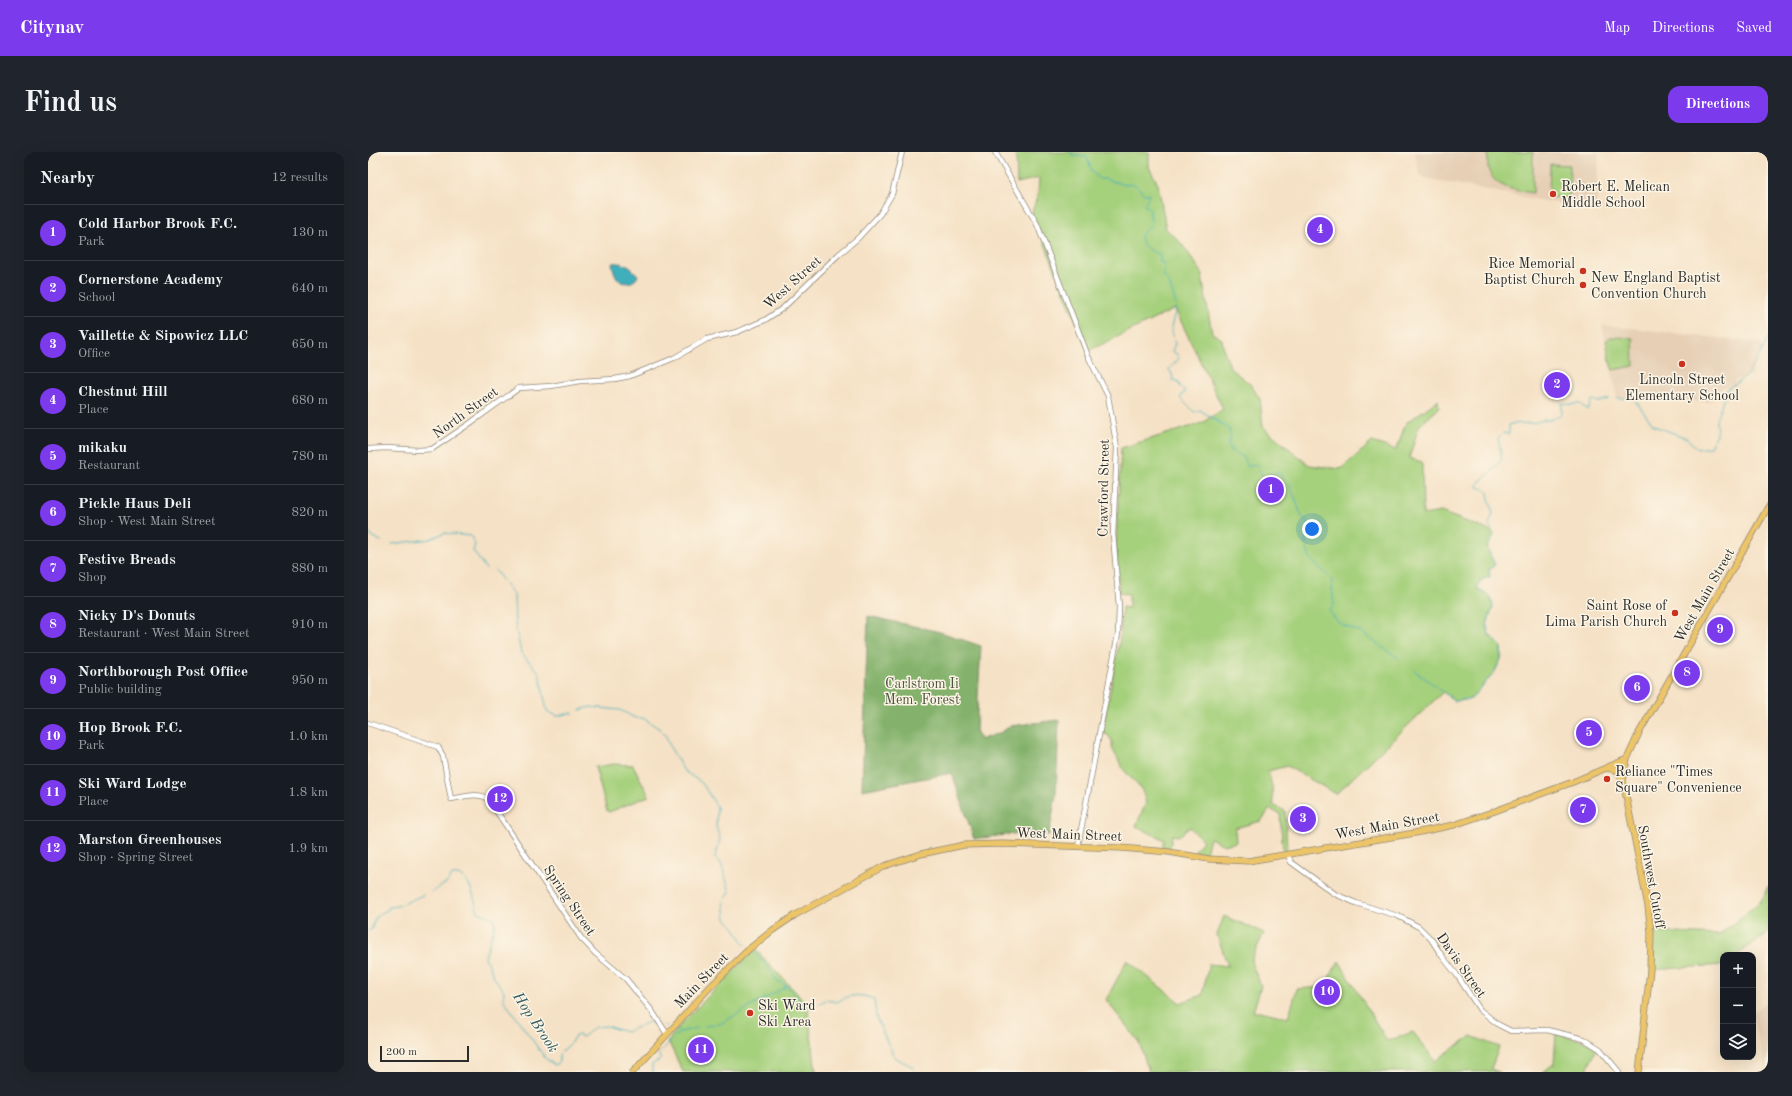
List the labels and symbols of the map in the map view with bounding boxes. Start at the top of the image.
place label: Robert E. Melican Middle School [1561,180,1670,210]
marker: Robert E. Melican Middle School [1548,189,1558,199]
pin: 4 [1307,215,1333,245]
street label: West Street [761,253,824,312]
place label: Rice Memorial Baptist Church [1484,257,1575,287]
marker: Rice Memorial Baptist Church [1578,266,1588,276]
place label: New England Baptist Convention Church [1591,271,1721,301]
marker: New England Baptist Convention Church [1578,280,1588,290]
marker: Lincoln Street Elementary School [1677,359,1687,369]
pin: 2 [1544,370,1570,400]
place label: Lincoln Street Elementary School [1625,373,1739,403]
street label: North Street [430,384,501,441]
street label: Crawford Street [1096,439,1112,537]
pin: 1 [1258,475,1284,505]
your location [1302,519,1322,539]
street label: West Main Street [1672,546,1737,645]
place label: Saint Rose of Lima Parish Church [1545,599,1668,629]
marker: Saint Rose of Lima Parish Church [1670,608,1680,618]
pin: 9 [1707,615,1733,645]
pin: 8 [1674,658,1700,688]
pin: 6 [1624,673,1650,703]
park label: Carlstrom Ii Mem. Forest [884,677,960,707]
pin: 5 [1576,718,1602,748]
place label: Reliance "Times Square" Convenience [1615,765,1742,795]
marker: Reliance "Times Square" Convenience [1602,774,1612,784]
pin: 12 [487,784,513,814]
pin: 7 [1570,795,1596,825]
pin: 3 [1290,804,1316,834]
street label: West Main Street [1334,810,1441,842]
street label: Southwest Cutoff [1635,824,1667,931]
street label: West Main Street [1016,826,1122,844]
street label: Spring Street [541,863,598,938]
street label: Davis Street [1434,931,1489,1001]
street label: Main Street [672,950,731,1011]
pin: 10 [1314,977,1340,1007]
water label: Hop Brook [509,989,560,1056]
place label: Ski Ward Ski Area [758,999,815,1029]
marker: Ski Ward Ski Area [745,1008,755,1018]
pin: 11 [688,1035,714,1065]
scale bar [380,1044,469,1063]

